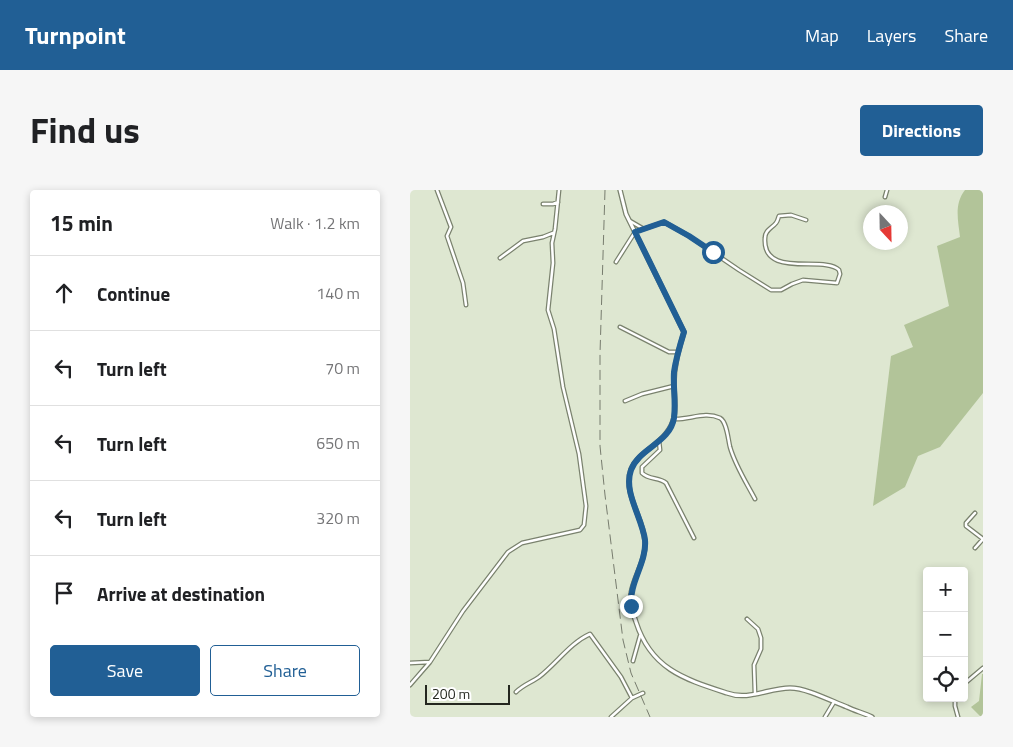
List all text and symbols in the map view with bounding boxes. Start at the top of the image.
text: Turnpoint [25,17,126,53]
text: Map [805,22,839,49]
text: Layers [867,22,916,49]
text: Share [944,22,988,49]
text: Find us [30,103,140,157]
button: Directions [860,105,983,156]
north arrow [863,205,908,250]
text: 15 min [50,207,113,239]
text: Walk · 1.2 km [270,211,360,235]
route start [702,241,725,264]
icon: ahead [50,279,78,307]
text: Continue [97,279,170,308]
text: 140 m [316,281,360,305]
icon: left [50,354,78,382]
text: Turn left [97,354,167,383]
text: 70 m [325,356,360,380]
icon: left [50,429,78,457]
text: Turn left [97,429,167,458]
text: 650 m [316,431,360,455]
icon: left [50,504,78,532]
text: Turn left [97,504,167,533]
text: 320 m [316,506,360,530]
map controls [923,567,968,702]
button: + [923,567,968,612]
icon: arrive [50,579,78,607]
text: Arrive at destination [97,579,265,608]
route end [620,595,643,618]
button: − [923,612,968,657]
button: Save [50,645,200,696]
button: Share [210,645,360,696]
button: locate [923,657,968,702]
scale bar [425,682,510,705]
text: 200 m [432,683,470,704]

